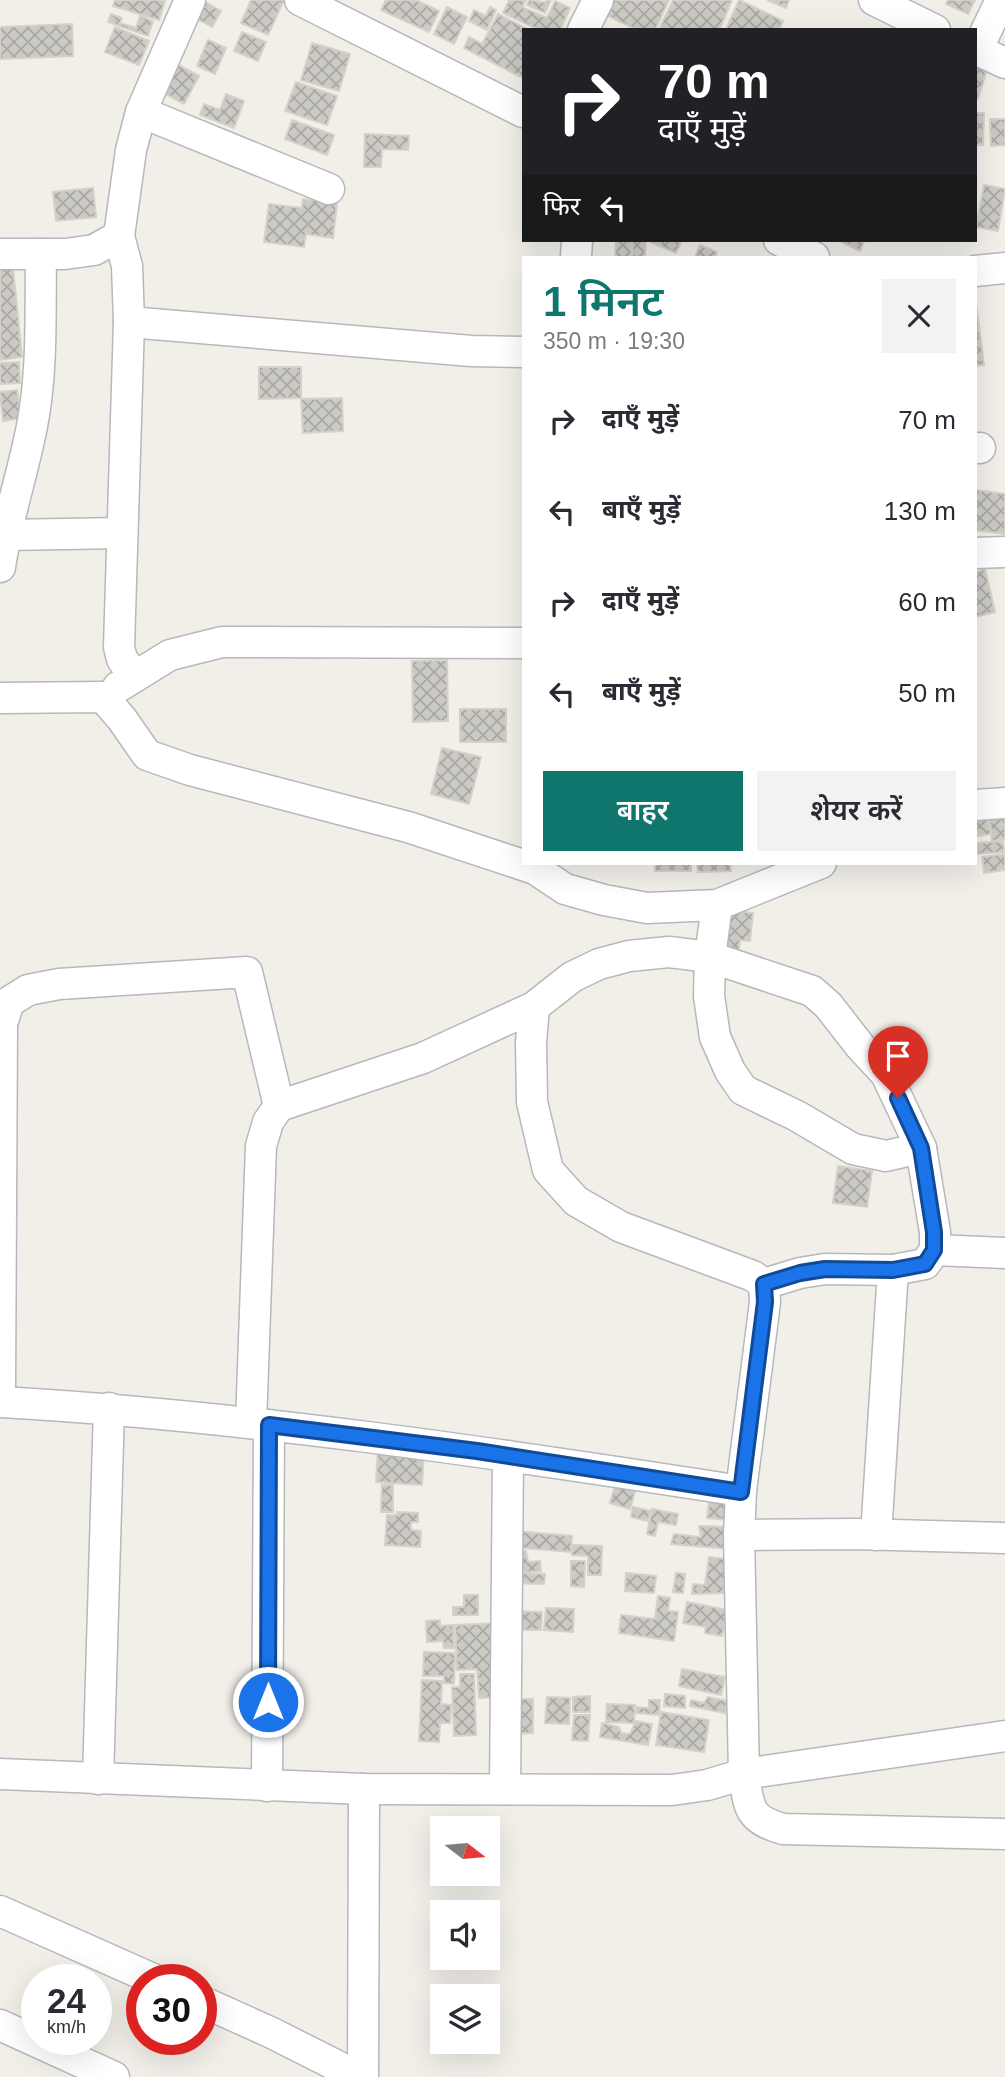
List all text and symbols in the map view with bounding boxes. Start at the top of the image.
text: 70 m [658,54,770,108]
icon: right [543,56,634,147]
text: दाएँ मुड़ें [658,111,746,147]
icon: left [594,189,632,227]
text: फिर [543,191,580,221]
text: 1 मिनट [543,278,663,325]
button: close [882,279,956,353]
text: 350 m · 19:30 [543,328,685,354]
icon: right [543,402,581,440]
text: दाएँ मुड़ें [602,403,679,433]
text: 70 m [898,405,956,435]
icon: left [543,493,581,531]
text: बाएँ मुड़ें [602,494,681,524]
text: 130 m [884,496,956,526]
icon: right [543,584,581,622]
text: दाएँ मुड़ें [602,585,679,615]
text: 60 m [898,587,956,617]
icon: left [543,675,581,713]
text: बाएँ मुड़ें [602,676,681,706]
text: 50 m [898,678,956,708]
button: बाहर [543,771,743,851]
button: शेयर करें [757,771,956,851]
pin [868,1026,928,1098]
icon: arrive [879,1037,917,1075]
position arrow [231,1665,305,1739]
north arrow [430,1816,500,1886]
map controls [430,1816,500,2054]
button: sound [430,1900,500,1970]
speed limit sign: 30 [126,1964,217,2055]
text: 24 [47,1981,86,2020]
button: layers [430,1984,500,2054]
text: km/h [47,2017,86,2037]

